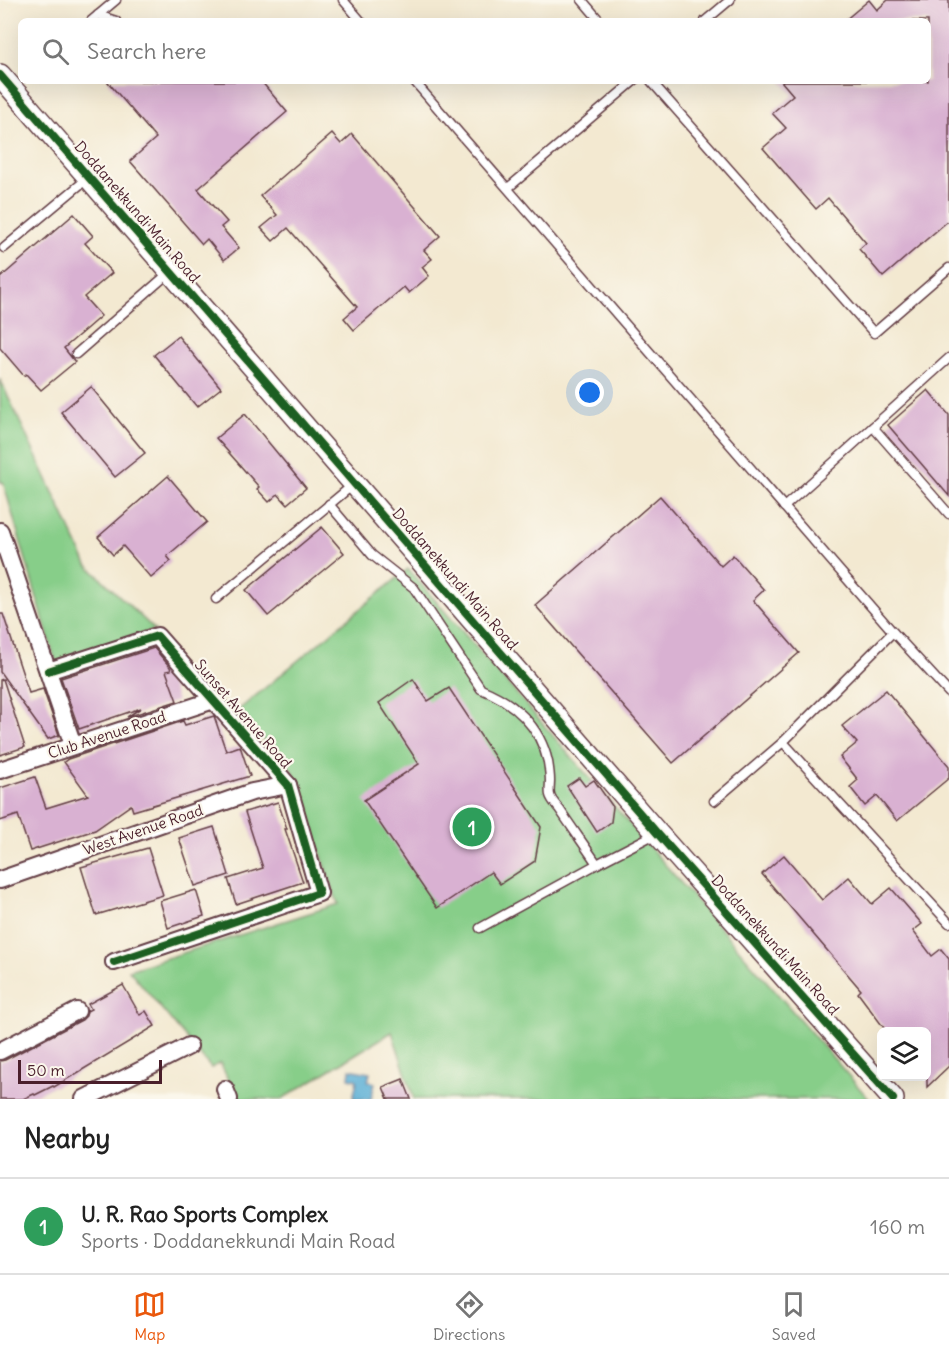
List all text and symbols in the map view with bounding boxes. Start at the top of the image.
search box [18,18,931,84]
icon: search [39,35,72,68]
text: Search here [87,37,206,65]
street label: Doddanekkundi Main Road [71,137,204,287]
your location [575,378,604,407]
street label: Doddanekkundi Main Road [389,504,522,654]
street label: Sunset Avenue Road [191,655,296,772]
street label: Club Avenue Road [45,706,168,763]
street label: West Avenue Road [80,800,205,859]
pin: 1 [452,804,492,850]
street label: Doddanekkundi Main Road [707,871,843,1019]
map controls [877,1027,931,1081]
button: layers [877,1027,931,1081]
scale bar [18,1057,162,1084]
text: 50 m [27,1060,65,1080]
text: Nearby [24,1122,110,1155]
text: U. R. Rao Sports Complex [81,1200,328,1228]
text: 1 [40,1214,47,1239]
text: 160 m [870,1214,925,1239]
text: Sports · Doddanekkundi Main Road [81,1228,395,1253]
tab: Map [133,1288,166,1344]
tab: Directions [433,1288,505,1344]
tab: Saved [772,1288,816,1344]

